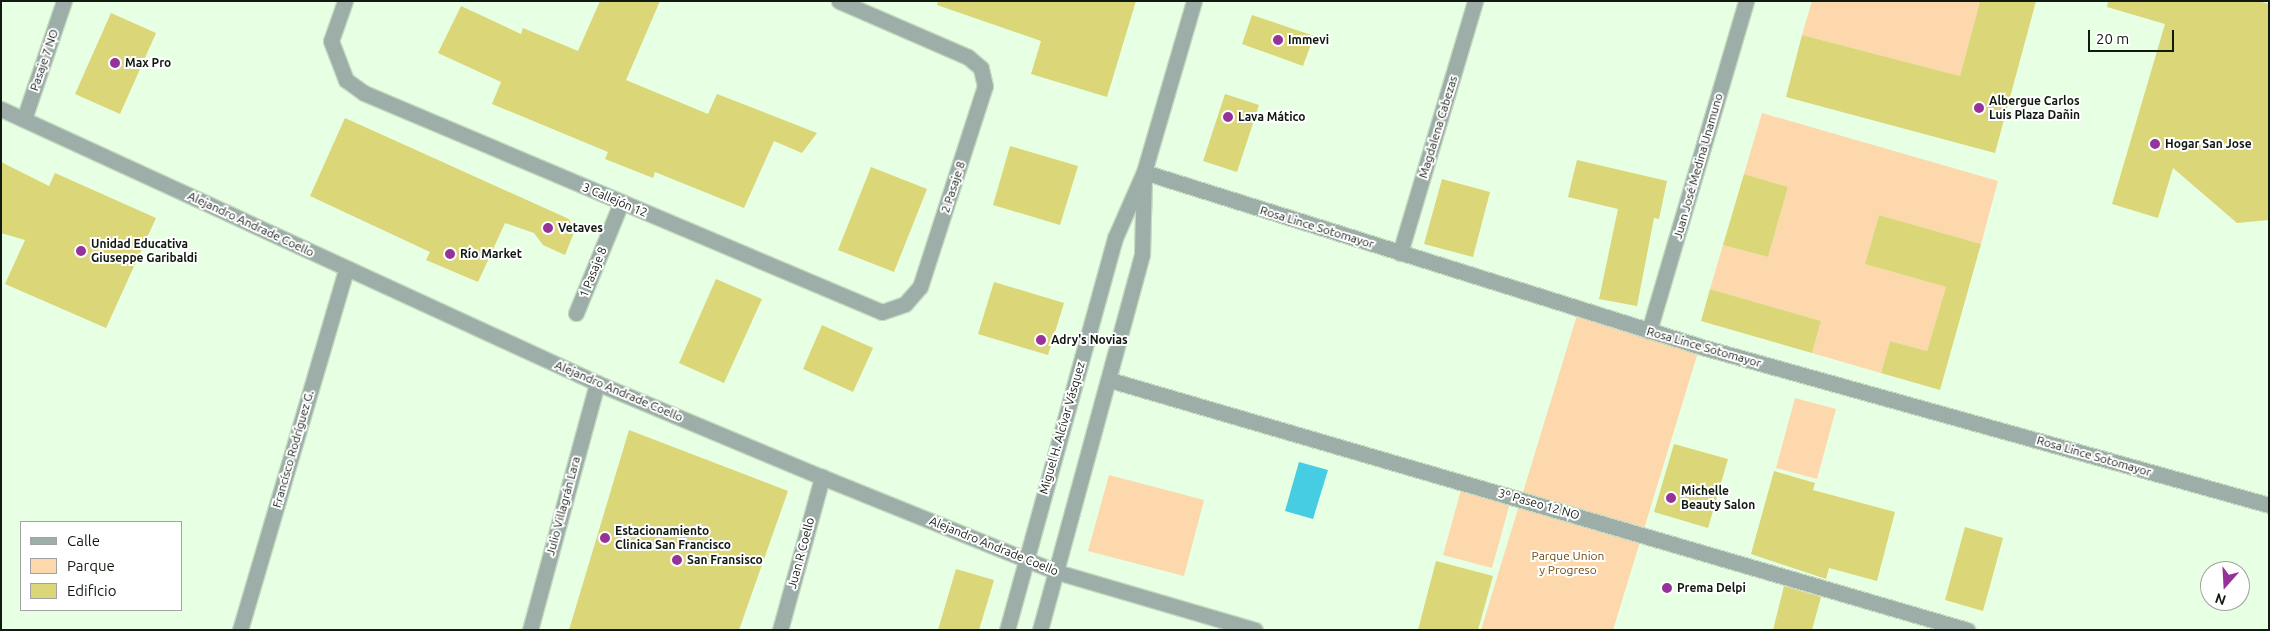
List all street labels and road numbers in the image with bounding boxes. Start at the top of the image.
street label: Pasaje 7 NO [27,27,61,93]
street label: Magdalena Cabezas [1416,74,1460,180]
street label: Juan José Medina Unamuno [1670,91,1726,241]
street label: 2 Pasaje 8 [938,159,968,215]
street label: 3 Callejón 12 [580,180,650,220]
street label: Alejandro Andrade Coello [185,188,317,260]
street label: Rosa Lince Sotomayor [1258,203,1376,251]
street label: 1 Pasaje 8 [576,245,610,299]
street label: Rosa Lince Sotomayor [1645,324,1763,370]
street label: Alejandro Andrade Coello [553,357,685,425]
street label: Miguel H. Alcívar Vásquez [1036,360,1088,496]
street label: Francísco Rodríguez G. [269,389,317,509]
street label: Rosa Lince Sotomayor [2035,433,2153,479]
street label: Julio Villagrán Lara [543,455,583,557]
street label: 3º Paseo 12 NO [1497,486,1581,522]
street label: Alejandro Andrade Coello [927,513,1061,579]
street label: Juan R Coello [785,516,817,590]

